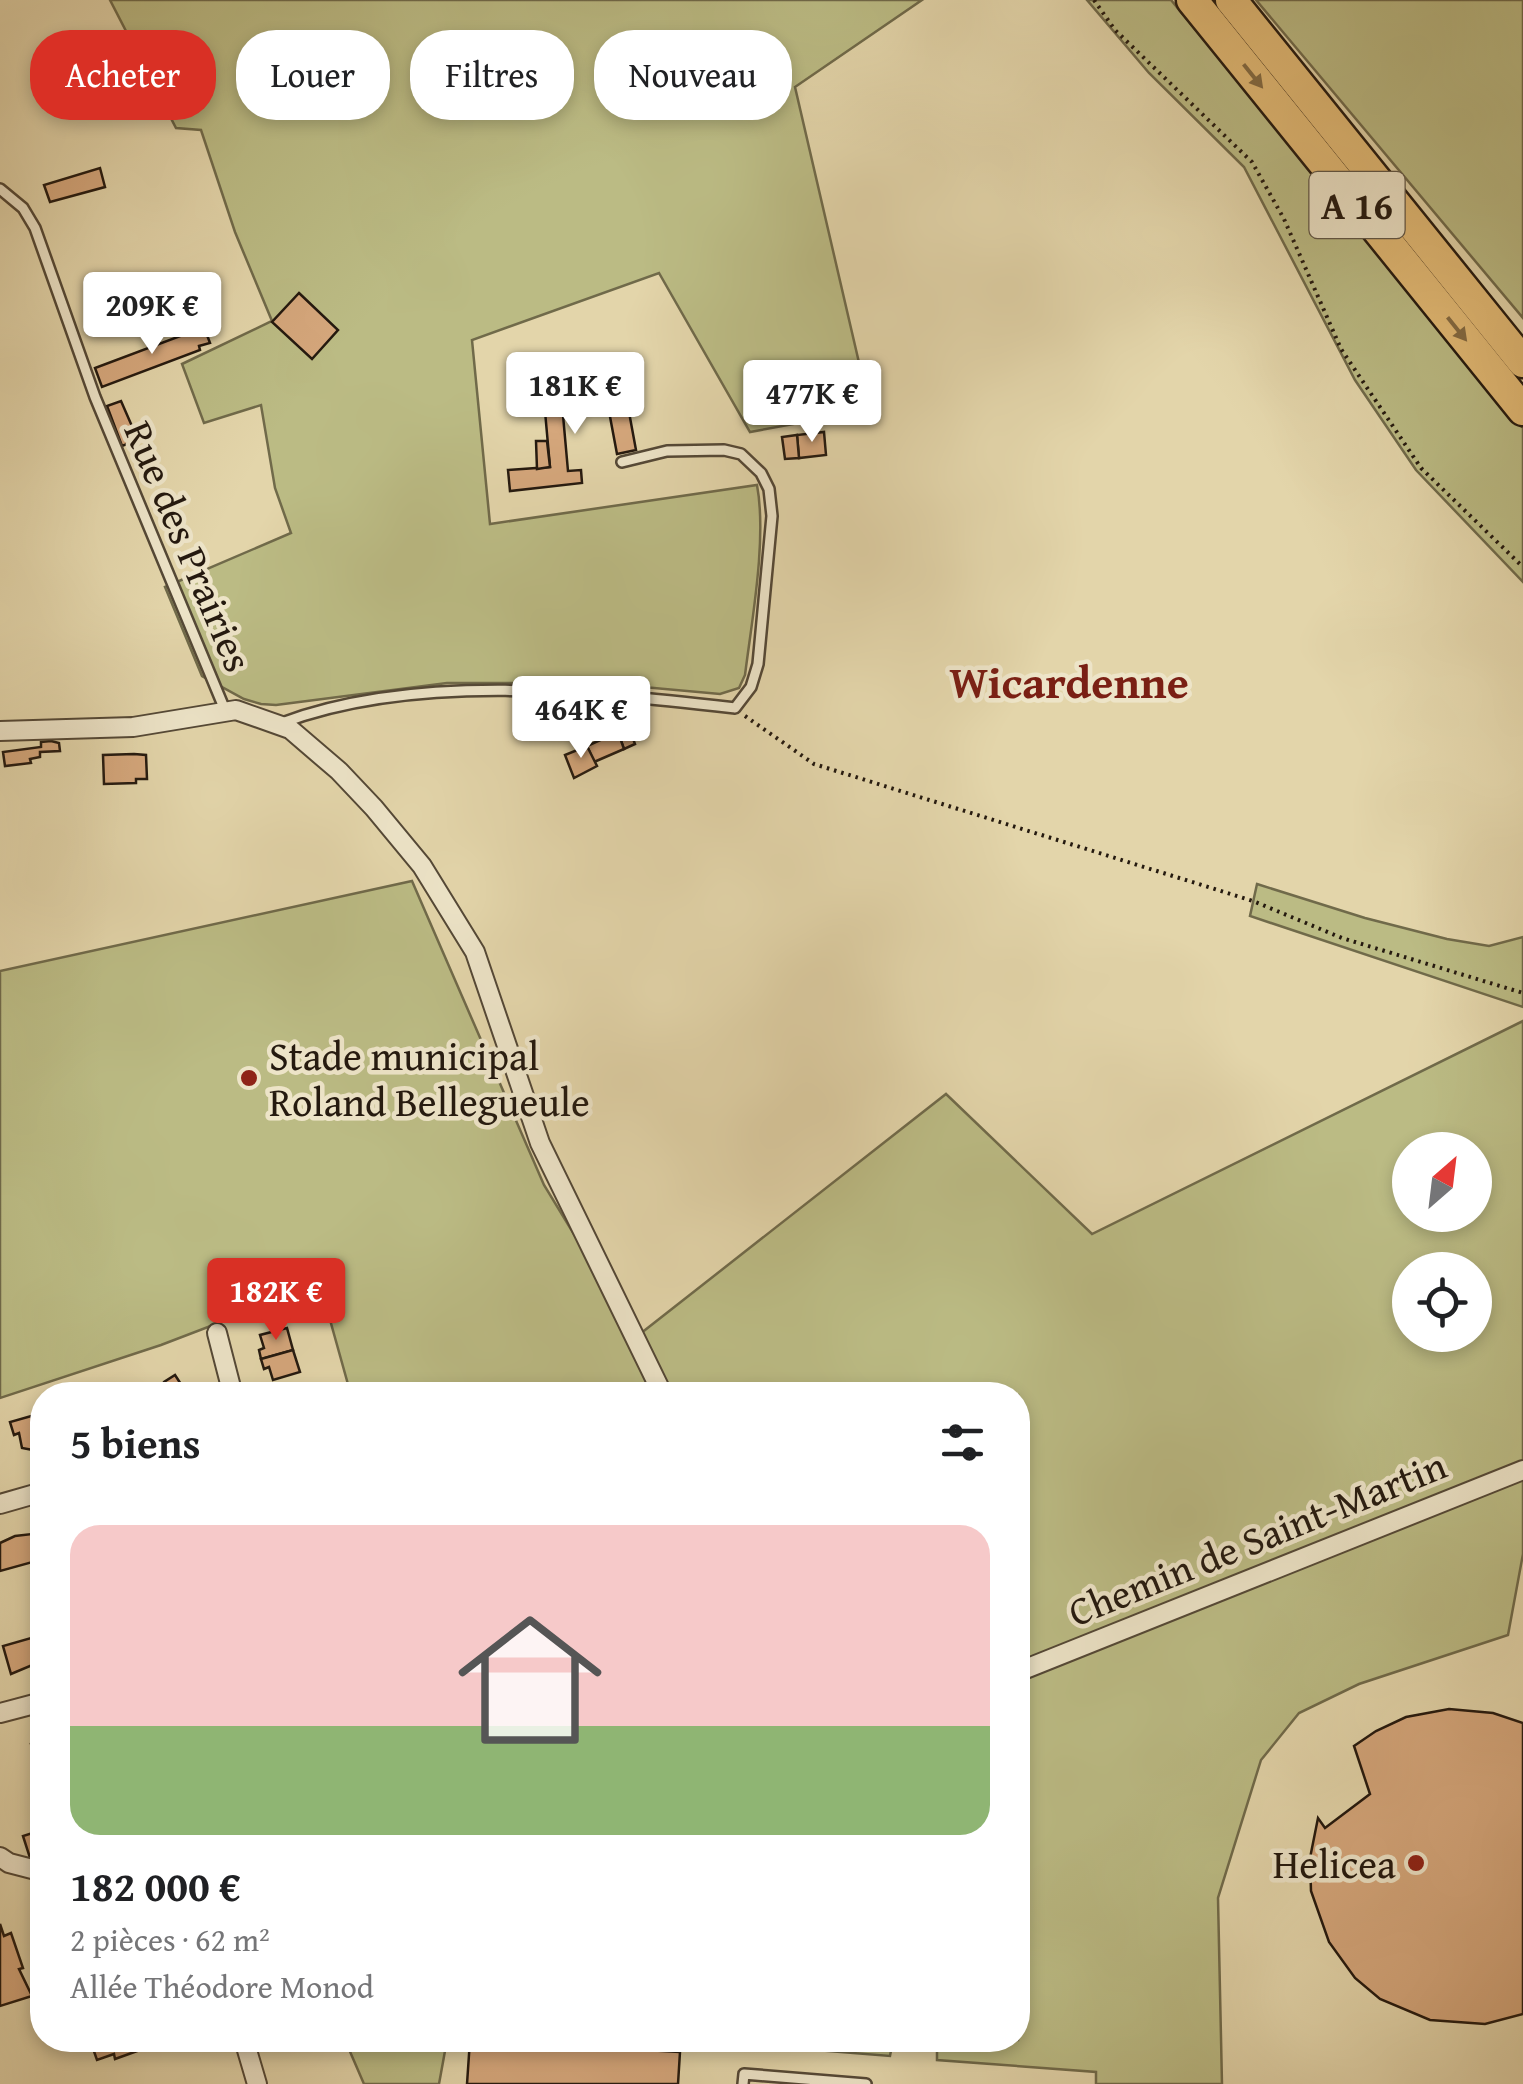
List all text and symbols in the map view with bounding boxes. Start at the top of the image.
chip: Acheter [30,30,216,120]
chip: Louer [236,30,390,120]
chip: Filtres [410,30,574,120]
chip: Nouveau [594,30,792,120]
one-way arrow [1242,63,1263,88]
road number: A 16 [1310,172,1404,238]
pin: 209K € [71,272,233,357]
text: 209K € [105,281,199,328]
one-way arrow [1446,316,1467,341]
pin: 181K € [494,352,656,437]
pin: 477K € [731,360,893,445]
text: 181K € [528,361,622,408]
text: 477K € [765,369,859,416]
street label: Rue des Prairies [110,412,268,680]
district label: Wicardenne [949,649,1189,714]
pin: 464K € [500,676,662,761]
text: 464K € [534,685,628,732]
place label: Stade municipal Roland Bellegueule [269,1026,590,1131]
marker: Stade municipal Roland Bellegueule [238,1067,260,1089]
north arrow [1392,1132,1492,1232]
map controls [1392,1132,1492,1352]
button: locate [1392,1252,1492,1352]
pin: 182K € [195,1258,357,1343]
text: 182K € [229,1267,323,1314]
text: 5 biens [70,1412,201,1473]
icon: filters [935,1415,990,1470]
street label: Chemin de Saint-Martin [1059,1435,1455,1641]
icon: home [440,1590,620,1770]
place label: Helicea [1273,1834,1396,1893]
marker: Helicea [1405,1852,1427,1874]
text: 182 000 € [70,1855,241,1916]
text: 2 pièces · 62 m² [70,1916,270,1963]
text: Allée Théodore Monod [70,1963,374,2010]

